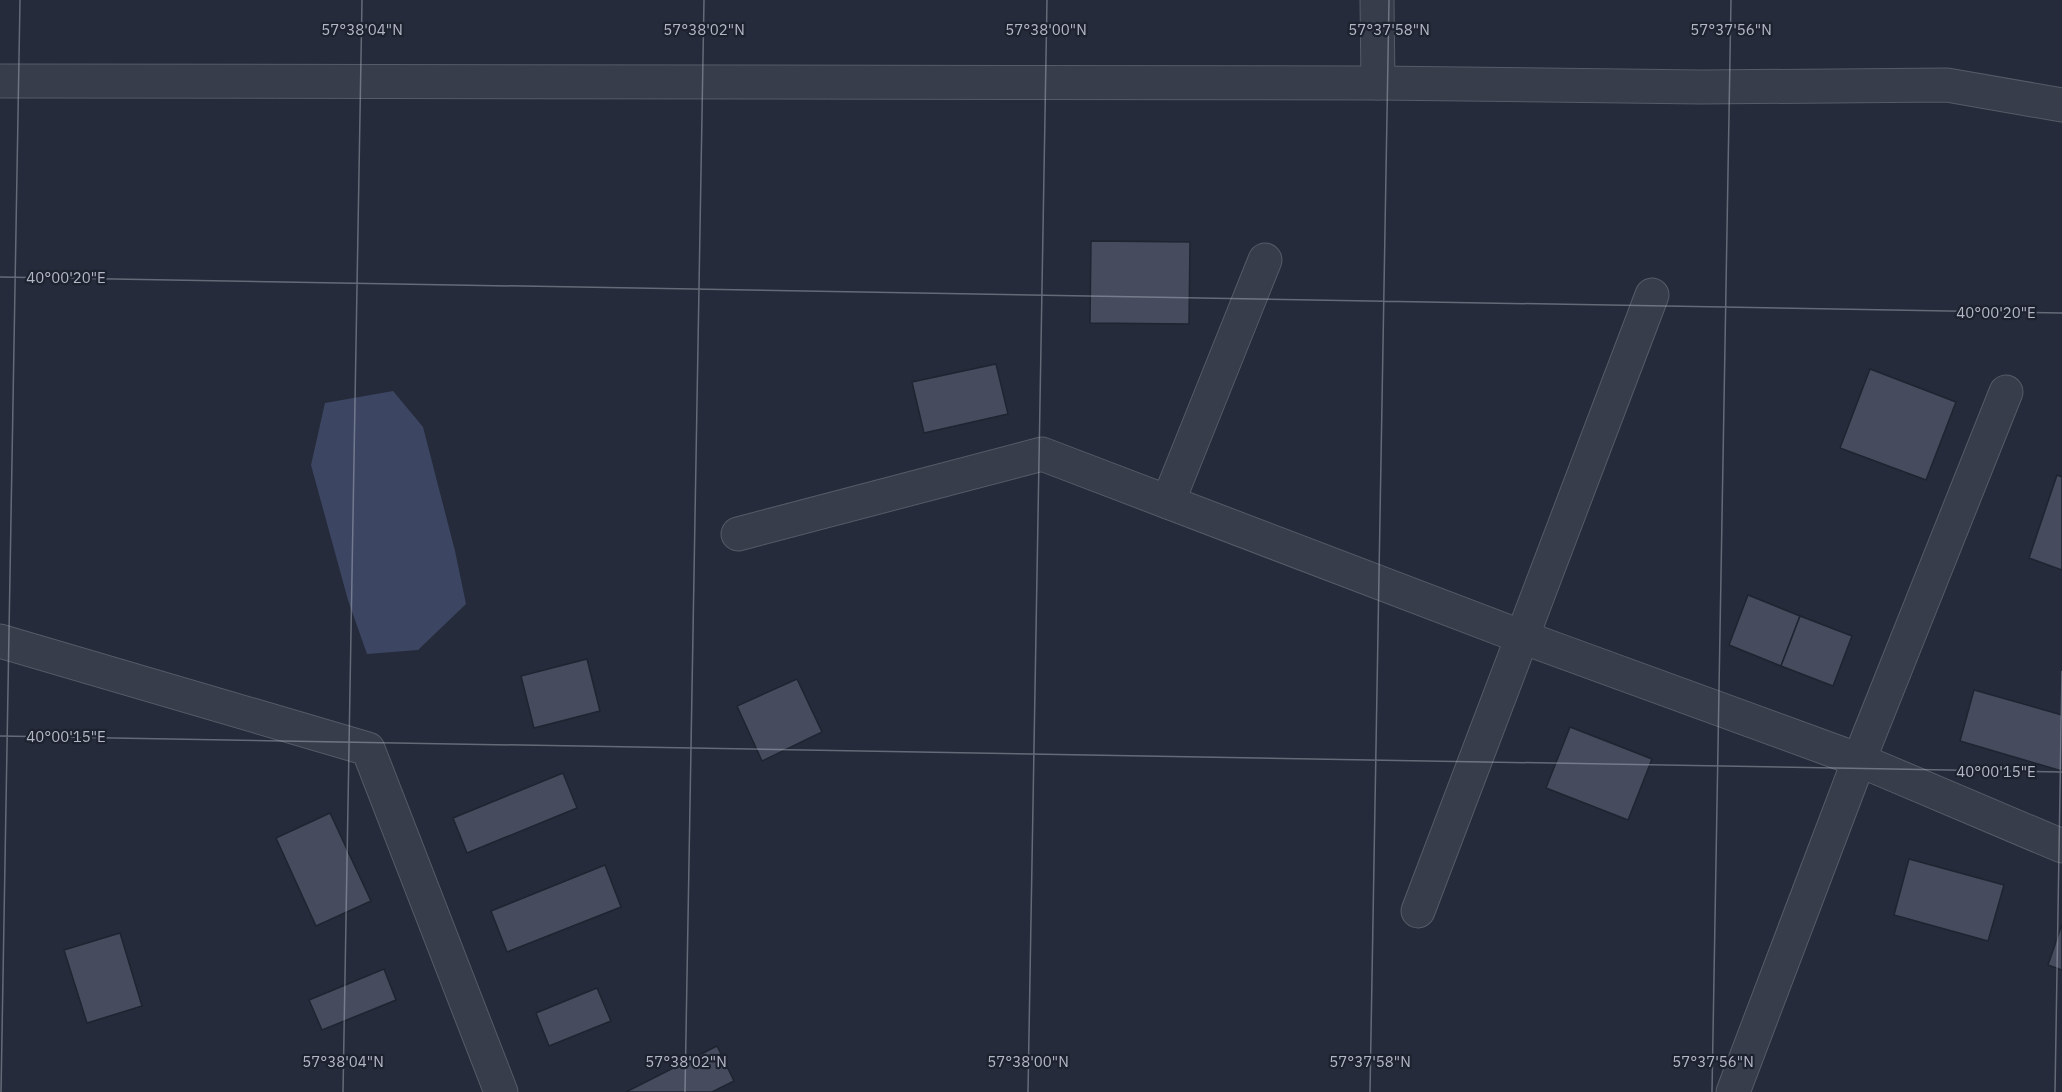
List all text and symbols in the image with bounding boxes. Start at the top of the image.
text: 57°38'04"N [321,20,403,39]
text: 57°38'02"N [663,20,745,39]
text: 57°38'00"N [1005,20,1087,39]
text: 57°37'58"N [1348,20,1430,39]
text: 57°37'56"N [1690,20,1772,39]
text: 40°00'20"E [26,268,106,287]
text: 40°00'20"E [1956,303,2036,322]
text: 40°00'15"E [26,727,106,746]
text: 40°00'15"E [1956,762,2036,781]
text: 57°38'04"N [302,1052,384,1071]
text: 57°38'02"N [645,1052,727,1071]
text: 57°38'00"N [987,1052,1069,1071]
text: 57°37'58"N [1329,1052,1411,1071]
text: 57°37'56"N [1672,1052,1754,1071]

